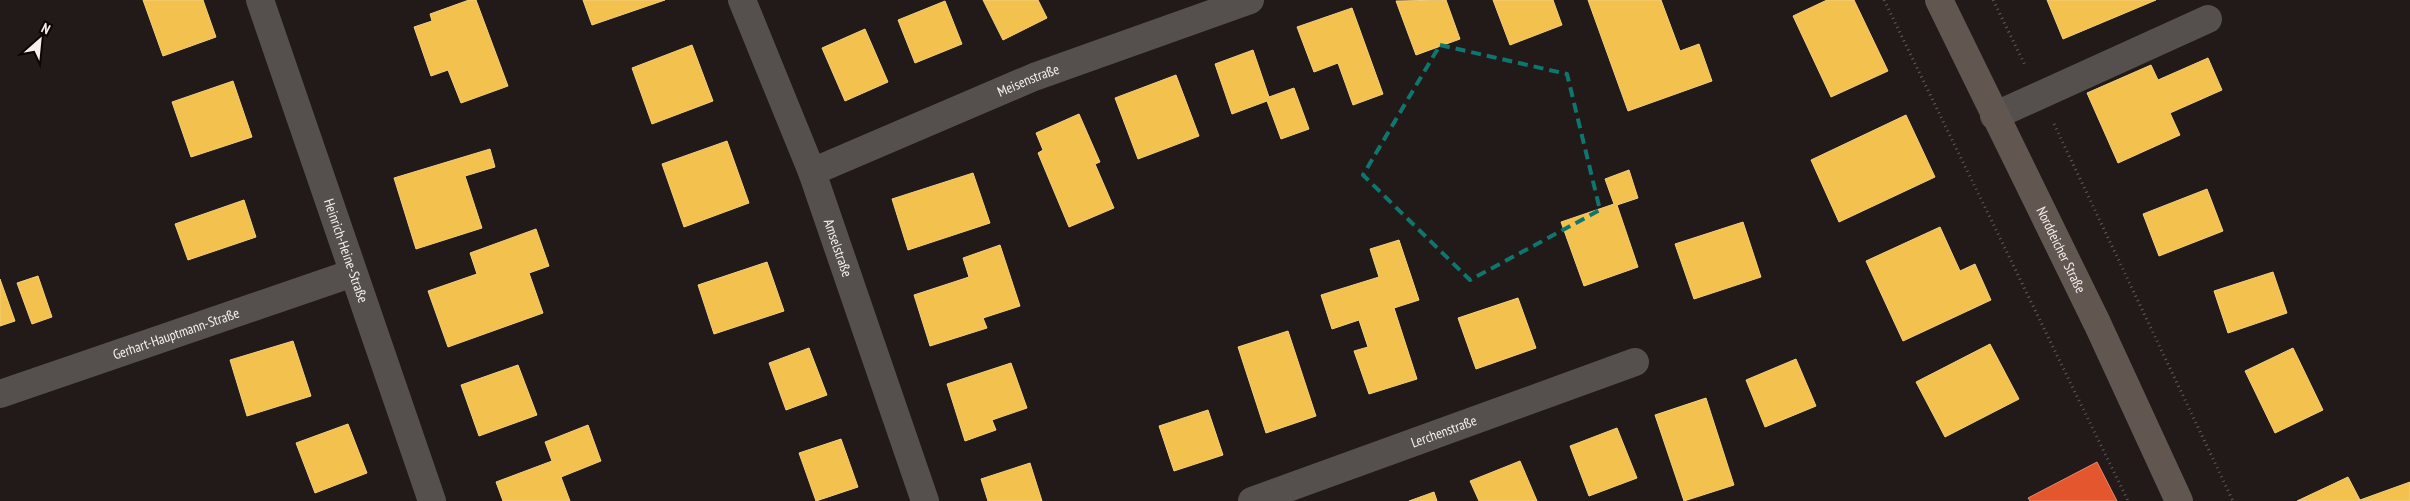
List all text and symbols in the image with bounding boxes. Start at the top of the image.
north arrow [15,15,65,65]
text: N [38,19,53,38]
street label: Meisenstraße [995,60,1062,101]
street label: Heinrich-Heine-Straße [320,196,372,305]
street label: Norddeicher Straße [2032,203,2090,296]
street label: Amselstraße [820,217,856,280]
street label: Gerhart-Hauptmann-Straße [110,304,242,364]
street label: Lerchenstraße [1408,411,1479,452]

